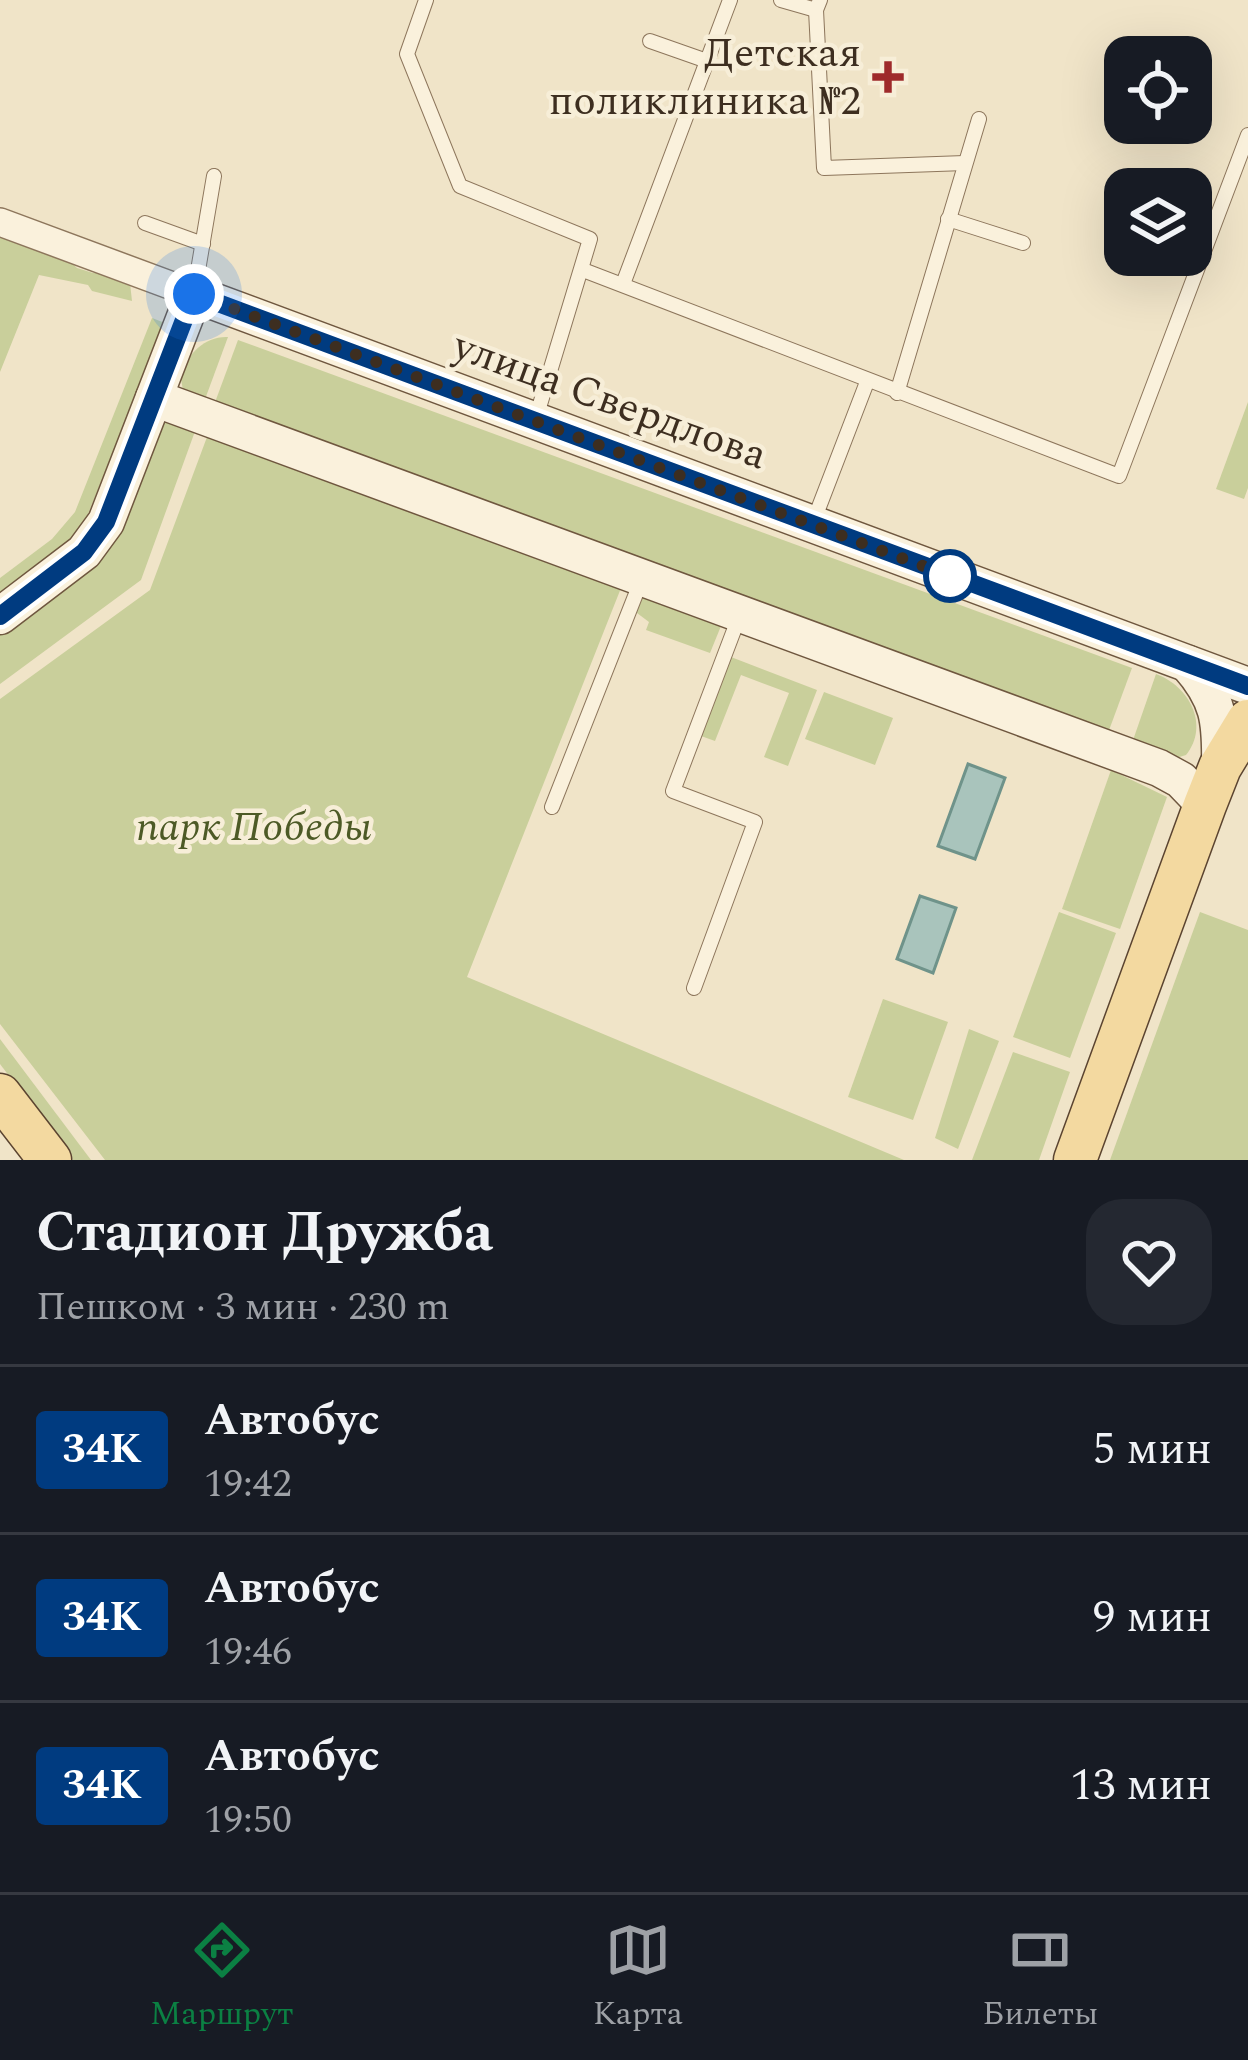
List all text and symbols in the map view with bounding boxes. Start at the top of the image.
place label: Детская поликлиника №2 [549,22,861,133]
map controls [1104,36,1212,276]
button: locate [1104,36,1212,144]
marker: Детская поликлиника №2 [872,61,904,93]
button: layers [1104,168,1212,276]
your location [164,264,224,324]
street label: улица Свердлова [443,315,776,487]
unlabelled marker [925,551,975,601]
park label: парк Победы [136,796,372,859]
text: Стадион Дружба [36,1190,493,1276]
button: heart [1086,1199,1212,1325]
text: Пешком · 3 мин · 230 m [36,1278,450,1337]
text: Автобус [204,1386,380,1455]
text: 5 мин [1093,1415,1212,1484]
text: 34К [62,1418,142,1481]
text: 19:42 [204,1455,292,1514]
text: Автобус [204,1554,380,1623]
text: 9 мин [1093,1583,1212,1652]
text: 34К [62,1586,142,1649]
text: 19:46 [204,1623,292,1682]
text: Автобус [204,1722,380,1791]
text: 13 мин [1070,1751,1212,1820]
text: 34К [62,1754,142,1817]
text: 19:50 [204,1791,292,1850]
tab: Маршрут [150,1917,293,2039]
tab: Карта [593,1917,683,2039]
tab: Билеты [982,1917,1098,2039]

